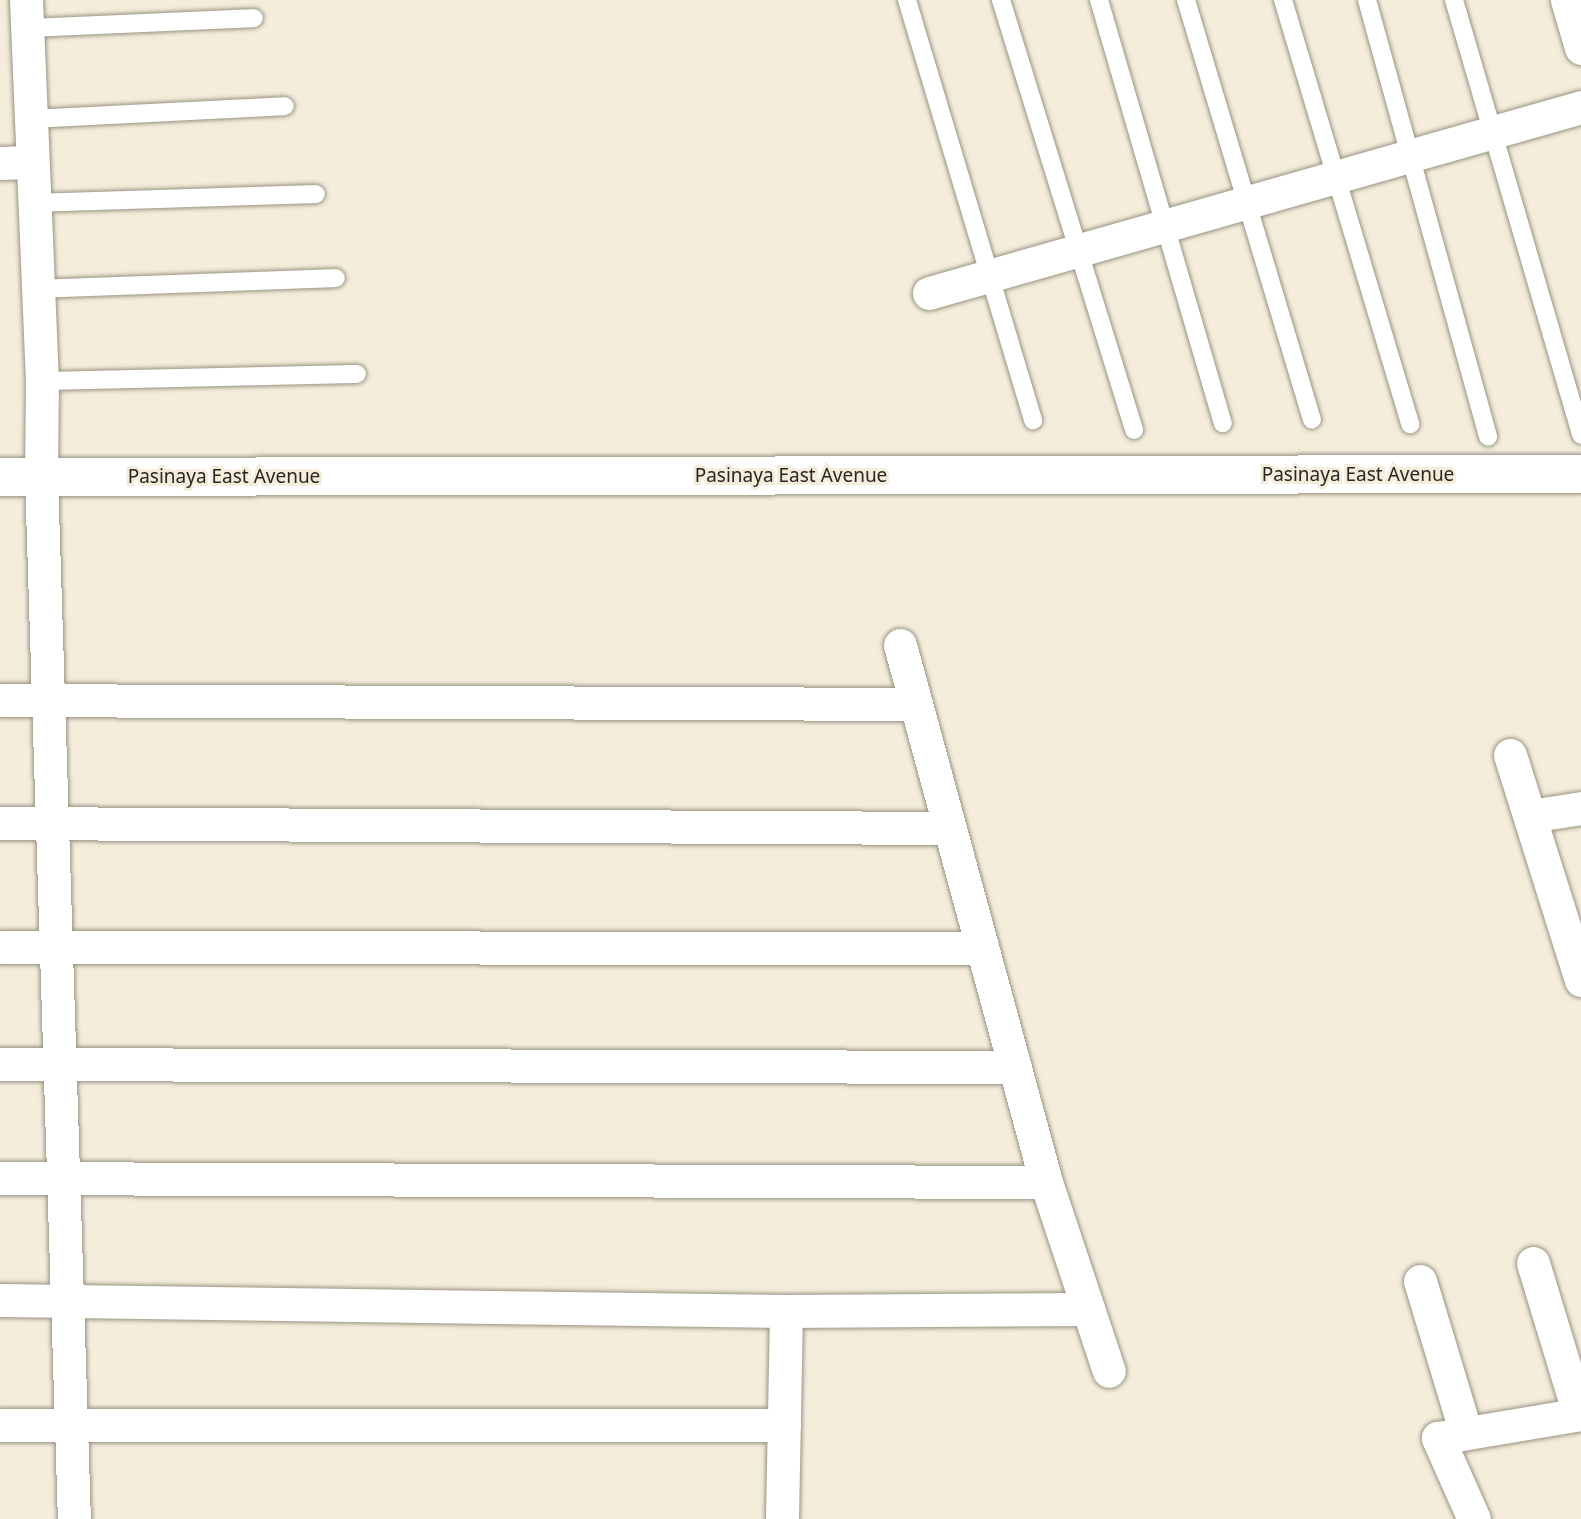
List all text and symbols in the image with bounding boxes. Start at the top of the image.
street label: Pasinaya East Avenue [1262,464,1454,486]
street label: Pasinaya East Avenue [695,465,887,487]
street label: Pasinaya East Avenue [128,466,320,488]

